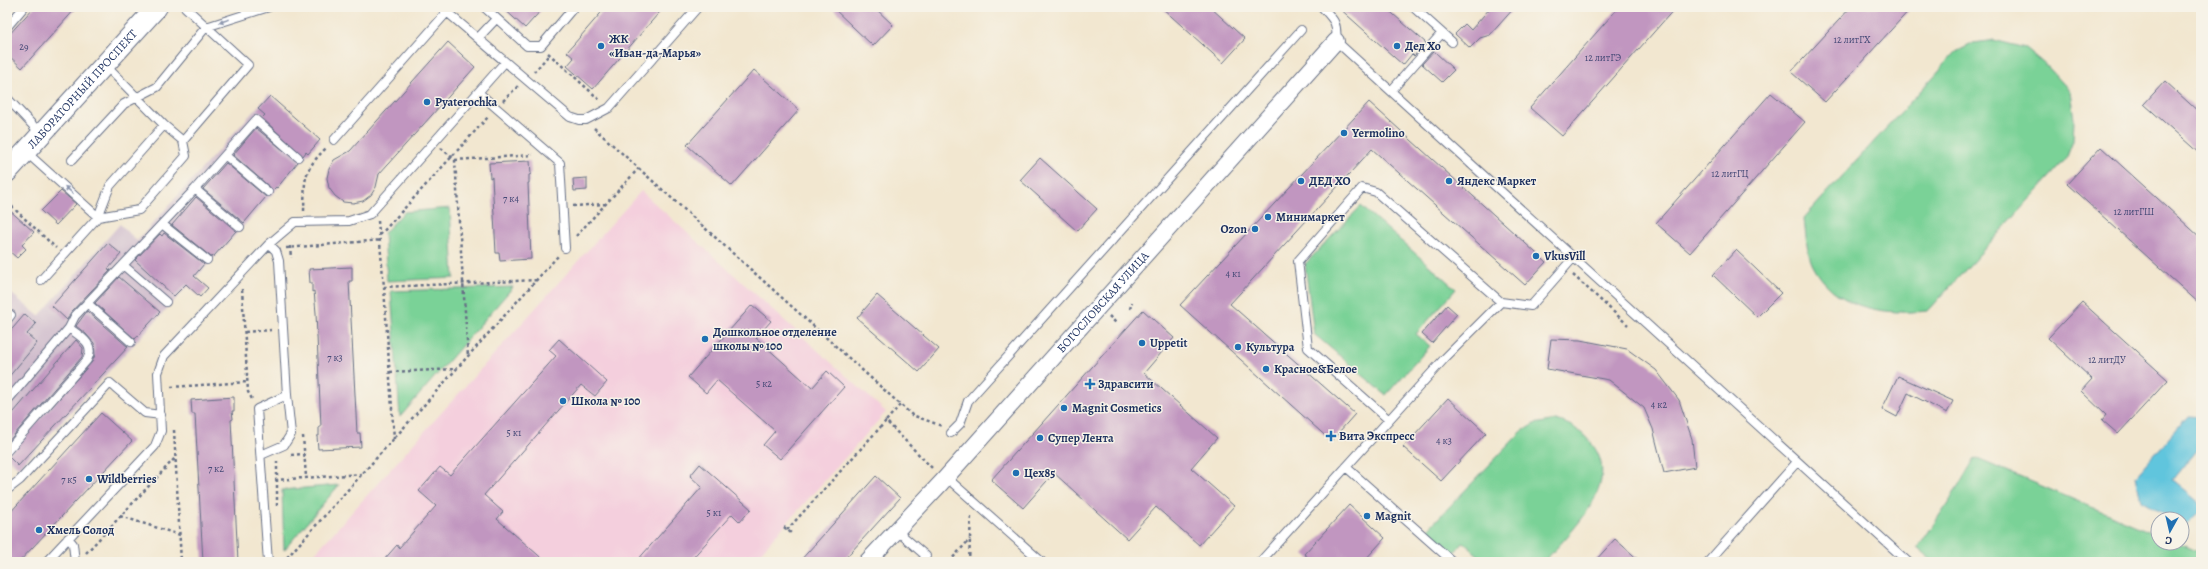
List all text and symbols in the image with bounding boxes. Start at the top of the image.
one-way arrow [218,18,230,24]
street label: ЛАБОРАТОРНЫЙ ПРОСПЕКТ [24,26,141,152]
place label: ЖК «Иван-да-Марья» [609,31,702,61]
house number: 12 литГХ [1834,33,1871,46]
place label: Дед Хо [1405,38,1441,54]
house number: 29 [19,40,29,53]
marker: ЖК «Иван-да-Марья» [596,41,606,51]
marker: Дед Хо [1392,41,1402,51]
house number: 12 литГЭ [1585,51,1621,64]
place label: Pyaterochka [435,94,498,110]
marker: Pyaterochka [422,97,432,107]
place label: Yermolino [1351,125,1405,141]
marker: Yermolino [1339,128,1349,138]
house number: 12 литГЦ [1711,167,1749,180]
place label: ДЕД ХО [1309,173,1351,189]
place label: Яндекс Маркет [1457,173,1537,189]
marker: ДЕД ХО [1296,176,1306,186]
marker: Яндекс Маркет [1444,176,1454,186]
one-way arrow [64,186,74,195]
house number: 7 к4 [503,192,519,205]
house number: 12 литГШ [2114,205,2155,218]
place label: Минимаркет [1276,209,1345,225]
marker: Минимаркет [1263,212,1273,222]
place label: Ozon [1220,221,1247,237]
marker: Ozon [1250,224,1260,234]
street label: БОГОСЛОВСКАЯ УЛИЦА [1053,247,1153,356]
place label: VkusVill [1543,248,1586,264]
marker: VkusVill [1531,251,1541,261]
house number: 4 к1 [1225,267,1241,280]
place label: Дошкольное отделение школы № 100 [713,324,837,354]
marker: Дошкольное отделение школы № 100 [700,334,710,344]
place label: Uppetit [1150,335,1188,351]
marker: Uppetit [1137,338,1147,348]
place label: Культура [1246,339,1295,355]
marker: Культура [1233,342,1243,352]
house number: 7 к3 [327,351,343,364]
house number: 12 литДУ [2088,353,2126,366]
place label: Красное&Белое [1274,361,1358,377]
marker: Красное&Белое [1261,364,1271,374]
place label: Здравсити [1098,376,1154,392]
house number: 5 к2 [756,377,772,390]
marker: Здравсити [1085,379,1095,389]
place label: Школа № 100 [571,393,640,409]
marker: Школа № 100 [558,396,568,406]
house number: 4 к2 [1651,398,1667,411]
place label: Magnit Cosmetics [1072,400,1162,416]
marker: Magnit Cosmetics [1059,403,1069,413]
house number: 5 к1 [507,426,522,439]
place label: Вита Экспресс [1339,428,1415,444]
place label: Супер Лента [1048,430,1114,446]
marker: Вита Экспресс [1326,431,1336,441]
marker: Супер Лента [1035,433,1045,443]
house number: 4 к3 [1436,434,1452,447]
house number: 7 к2 [208,462,224,475]
place label: Цех85 [1024,465,1055,481]
marker: Цех85 [1011,468,1021,478]
place label: Wildberries [96,471,157,487]
house number: 7 к5 [61,473,77,486]
marker: Wildberries [84,474,94,484]
house number: 5 к1 [707,506,722,519]
place label: Magnit [1375,508,1411,524]
marker: Magnit [1362,511,1372,521]
north arrow [2150,511,2190,551]
place label: Хмель Солод [47,522,114,538]
marker: Хмель Солод [34,525,44,535]
text: С [2164,532,2173,548]

